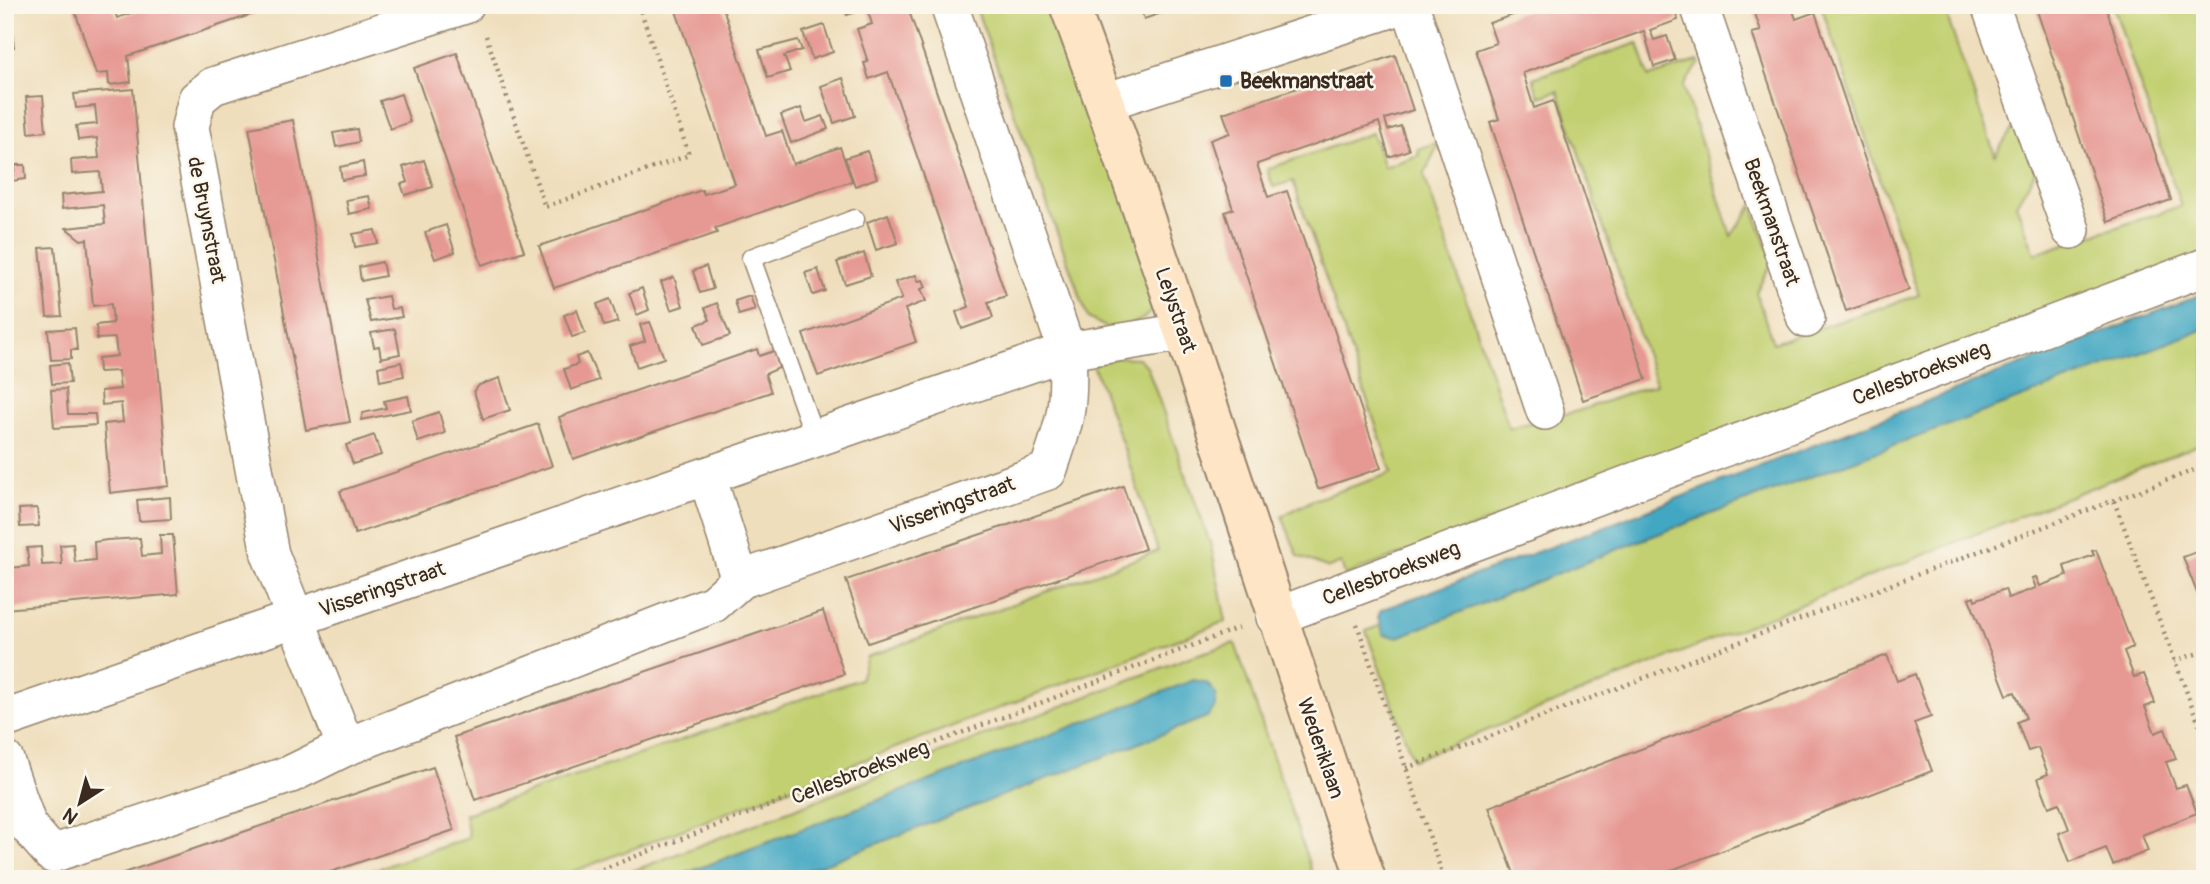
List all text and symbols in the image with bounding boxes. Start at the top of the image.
place label: Beekmanstraat [1240,68,1374,95]
marker: Beekmanstraat [1218,73,1234,89]
street label: de Bruynstraat [181,154,232,286]
street label: Beekmanstraat [1737,155,1806,290]
street label: Lelystraat [1148,264,1203,357]
street label: Cellesbroeksweg [1849,335,1994,412]
street label: Visseringstraat [886,470,1019,541]
street label: Cellesbroeksweg [1319,535,1464,612]
street label: Visseringstraat [316,555,449,624]
street label: Wederiklaan [1291,694,1350,802]
street label: Cellesbroeksweg [788,734,933,811]
north arrow [46,768,116,838]
text: N [58,802,83,829]

